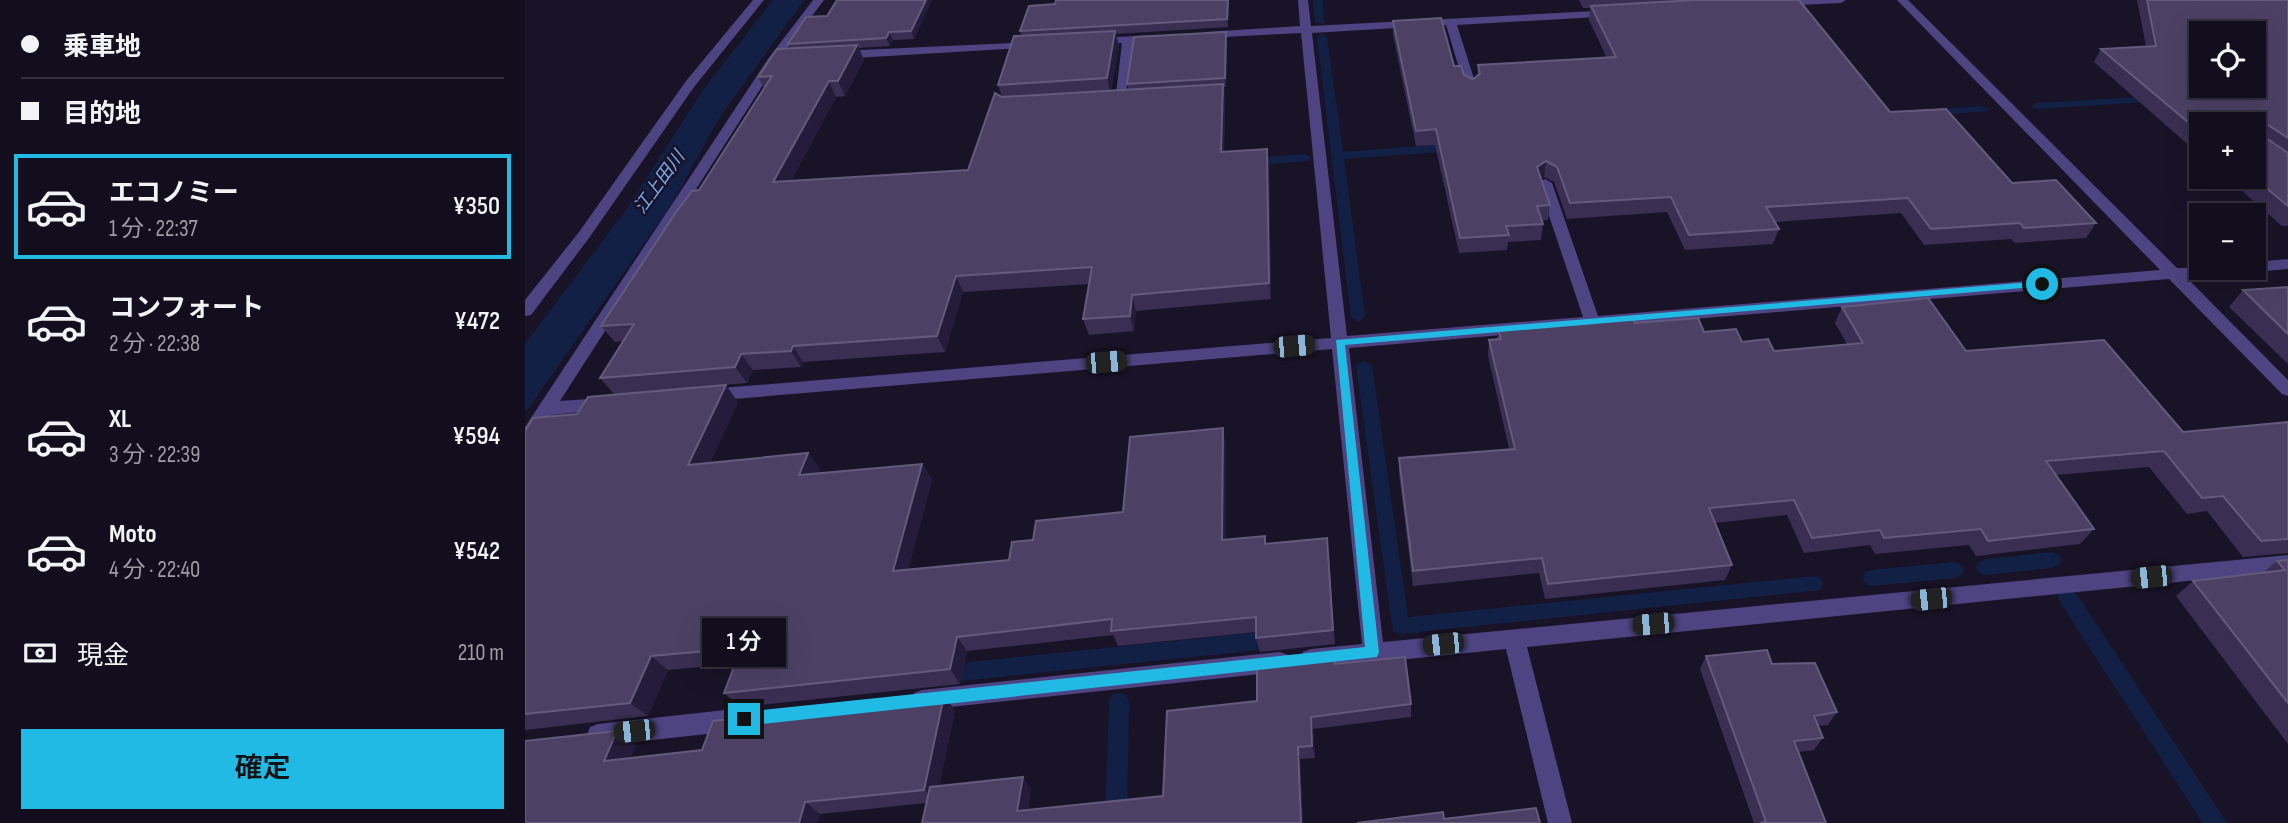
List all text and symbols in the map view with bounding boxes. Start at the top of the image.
map controls [2189,21,2266,280]
button: locate [2189,21,2266,98]
text: 乗車地 [63,32,141,63]
text: 目的地 [63,99,141,130]
button: + [2189,112,2266,189]
water label: 江上田川 [630,145,690,218]
icon: car [25,175,88,238]
text: エコノミー [109,178,239,209]
text: ¥350 [452,191,500,222]
button: − [2189,203,2266,280]
text: 1 分 · 22:37 [109,215,198,243]
route start [2026,268,2058,300]
icon: car [25,290,88,353]
text: コンフォート [109,293,264,324]
text: ¥472 [454,306,500,337]
text: 2 分 · 22:38 [109,330,200,358]
car [1273,334,1316,358]
car [1085,350,1128,374]
text: XL [109,404,131,435]
icon: car [25,405,88,468]
text: ¥594 [452,421,500,452]
text: 3 分 · 22:39 [109,441,200,469]
text: Moto [109,519,157,550]
icon: car [25,520,88,583]
text: ¥542 [453,536,500,567]
text: 4 分 · 22:40 [109,556,200,584]
car [2130,564,2173,590]
car [1910,586,1953,612]
car [1632,612,1675,636]
callout: 1 分 [702,618,786,666]
text: 1 分 [726,628,762,656]
car [1422,631,1465,657]
icon: cash [21,634,59,672]
text: 210 m [458,639,504,667]
text: 現金 [77,641,129,672]
route end [728,703,760,735]
car [613,718,656,744]
button: 確定 [21,729,504,809]

